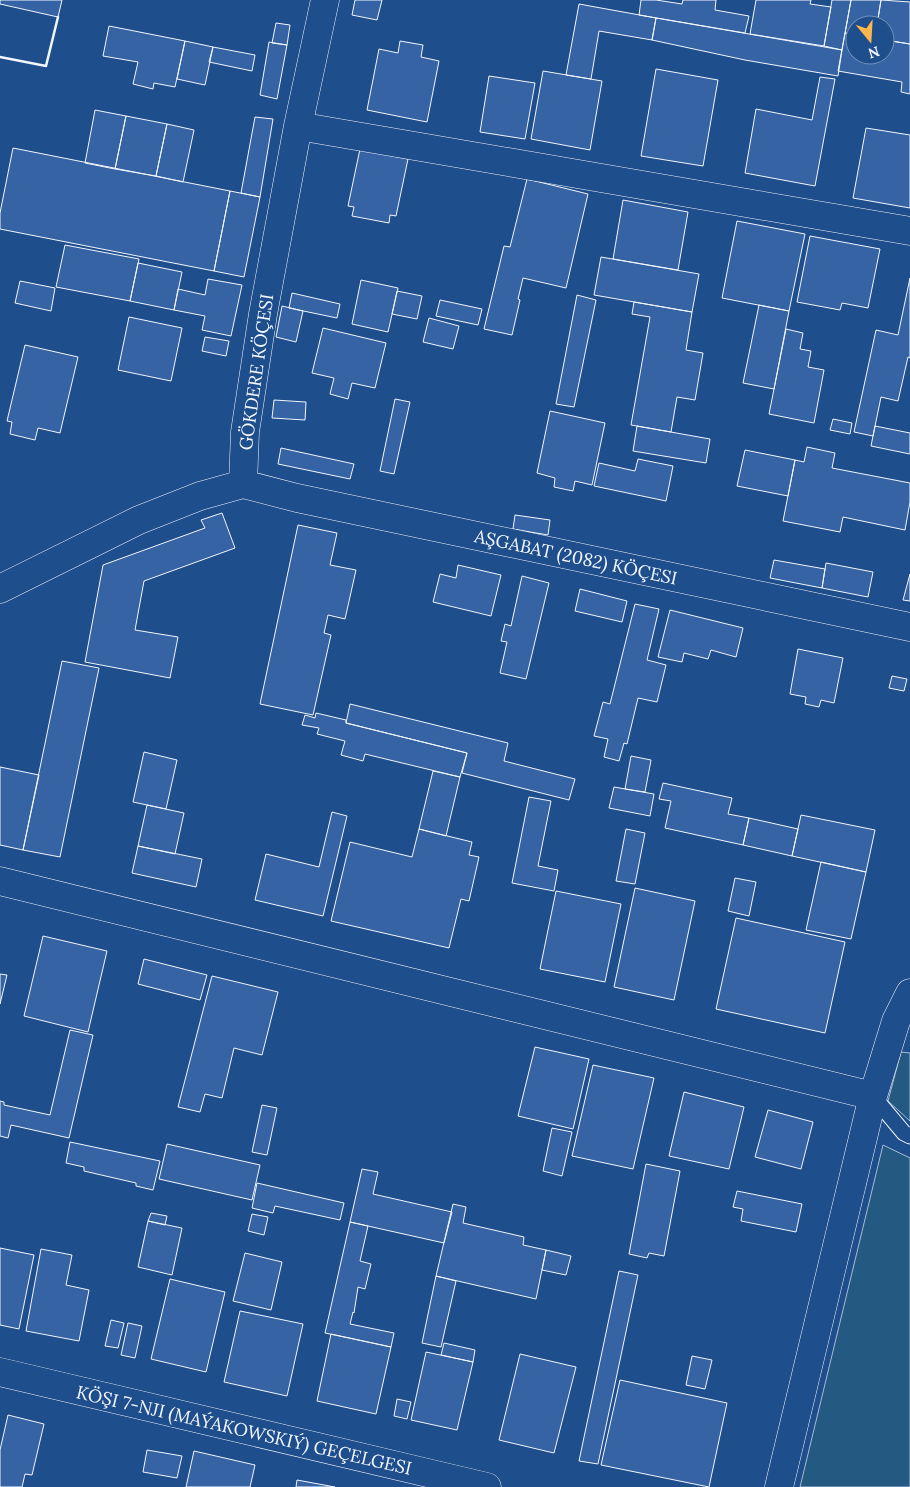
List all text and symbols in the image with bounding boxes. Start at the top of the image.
north arrow [845,15,895,65]
text: N [866,42,882,63]
street label: GÖKDERE KÖÇESI [234,292,278,452]
street label: AŞGABAT (2082) KÖÇESI [472,524,679,590]
street label: KÖŞI 7-NJI (MAÝAKOWSKIÝ) GEÇELGESI [74,1380,414,1480]

